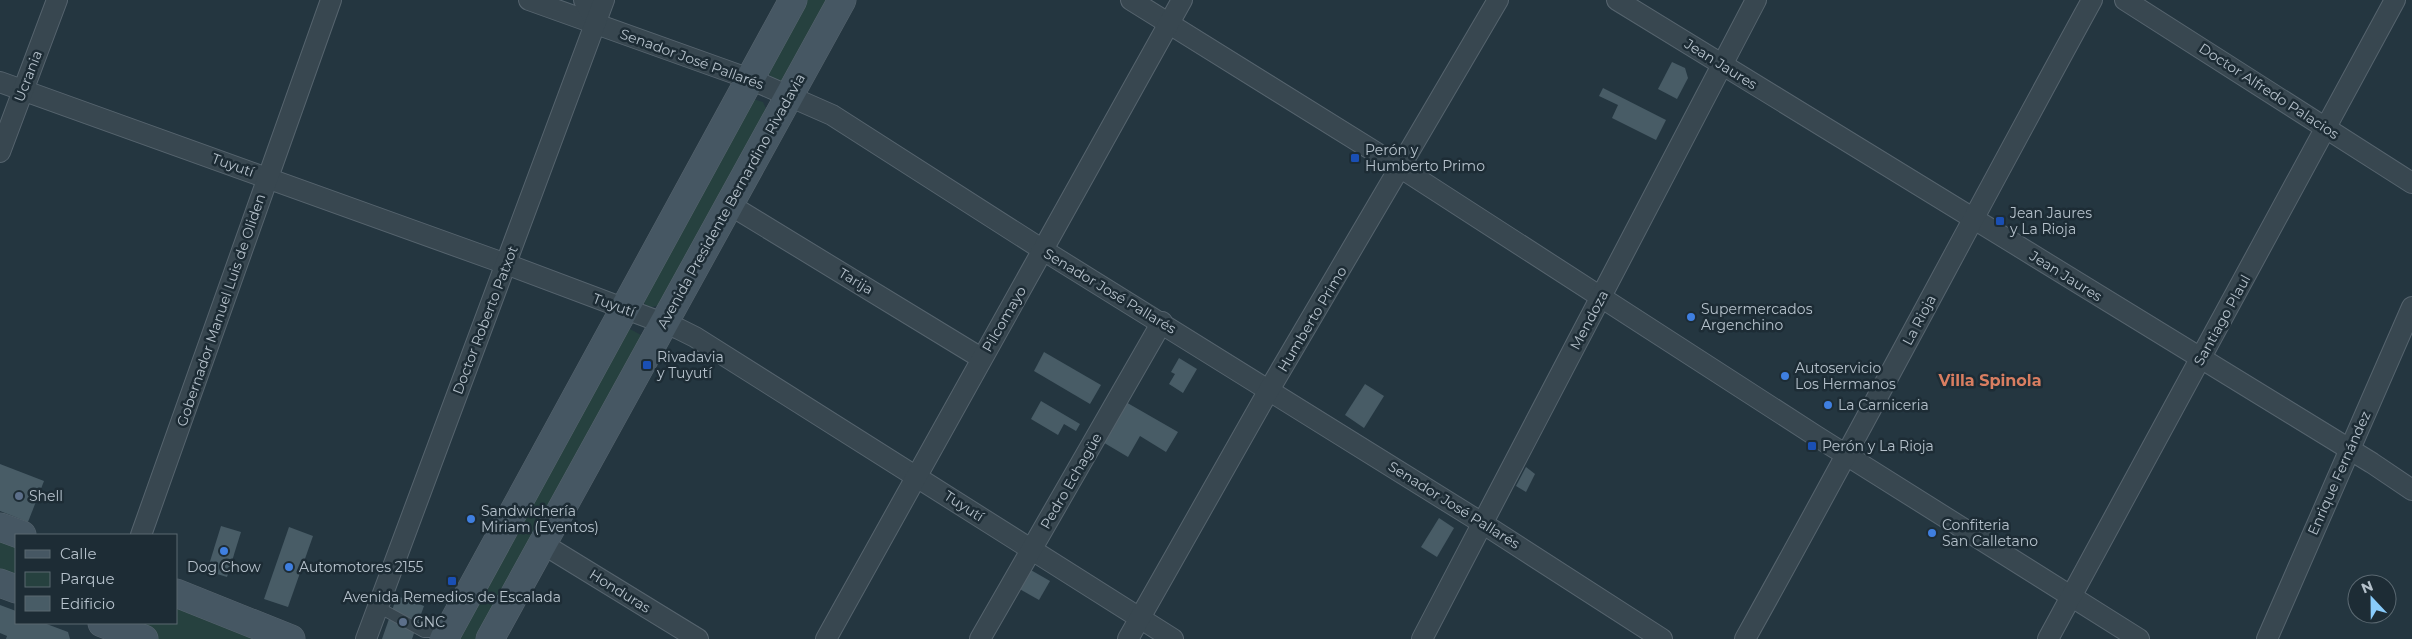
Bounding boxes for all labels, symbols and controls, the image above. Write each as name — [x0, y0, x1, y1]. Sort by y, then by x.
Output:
street label: Senador José Pallarés — [618, 25, 767, 93]
street label: Jean Jaures — [1681, 34, 1761, 93]
street label: Doctor Alfredo Palacios — [2196, 39, 2343, 143]
street label: Ucrania — [10, 48, 46, 104]
street label: Avenida Presidente Bernardino Rivadavia — [653, 70, 809, 332]
place label: Perón y Humberto Primo — [1365, 141, 1485, 175]
street label: Tuyutí — [209, 149, 258, 181]
marker: Perón y Humberto Primo — [1349, 152, 1361, 164]
street label: Gobernador Manuel Luis de Oliden — [173, 191, 269, 429]
place label: Jean Jaures y La Rioja — [2009, 204, 2092, 238]
marker: Jean Jaures y La Rioja — [1994, 215, 2006, 227]
street label: Doctor Roberto Patxot — [448, 243, 522, 397]
street label: Senador José Pallarés — [1040, 244, 1180, 338]
street label: Jean Jaures — [2026, 246, 2106, 305]
street label: Humberto Primo — [1273, 263, 1351, 375]
street label: Tarija — [835, 264, 877, 298]
street label: Santiago Plaul — [2190, 271, 2254, 369]
street label: Pilcomayo — [978, 283, 1030, 355]
street label: Mendoza — [1566, 287, 1612, 353]
street label: Tuyutí — [590, 289, 639, 321]
street label: La Rioja — [1898, 292, 1940, 348]
place label: Supermercados Argenchino — [1701, 300, 1813, 334]
marker: Supermercados Argenchino — [1685, 311, 1697, 323]
place label: Rivadavia y Tuyutí — [656, 348, 724, 382]
marker: Rivadavia y Tuyutí — [641, 359, 653, 371]
place label: Autoservicio Los Hermanos — [1795, 359, 1896, 393]
marker: Autoservicio Los Hermanos — [1779, 370, 1791, 382]
district label: Villa Spinola — [1937, 371, 2042, 390]
place label: La Carniceria — [1838, 396, 1929, 414]
marker: La Carniceria — [1822, 399, 1834, 411]
street label: Enrique Fernández — [2304, 408, 2374, 538]
street label: Pedro Echagüe — [1036, 430, 1106, 532]
place label: Perón y La Rioja — [1822, 437, 1934, 455]
marker: Perón y La Rioja — [1806, 440, 1818, 452]
street label: Senador José Pallarés — [1385, 457, 1523, 553]
place label: Shell — [29, 487, 63, 505]
street label: Tuyutí — [941, 487, 988, 526]
marker: Shell — [13, 490, 25, 502]
place label: Sandwichería Miriam (Eventos) — [481, 502, 599, 536]
marker: Sandwichería Miriam (Eventos) — [465, 513, 477, 525]
place label: Confiteria San Calletano — [1942, 516, 2038, 550]
marker: Confiteria San Calletano — [1926, 527, 1938, 539]
legend — [15, 534, 178, 624]
text: Calle — [60, 544, 97, 563]
marker: Dog Chow — [218, 545, 230, 557]
place label: Dog Chow — [187, 558, 262, 576]
place label: Automotores 2155 — [299, 558, 424, 576]
marker: Automotores 2155 — [283, 561, 295, 573]
street label: Honduras — [586, 565, 654, 617]
text: Parque — [60, 569, 115, 588]
north arrow — [2347, 574, 2397, 624]
marker: Avenida Remedios de Escalada — [446, 575, 458, 587]
text: N — [2359, 576, 2376, 597]
place label: Avenida Remedios de Escalada — [343, 588, 561, 606]
text: Edificio — [60, 594, 115, 613]
place label: GNC — [413, 613, 445, 631]
marker: GNC — [397, 616, 409, 628]

